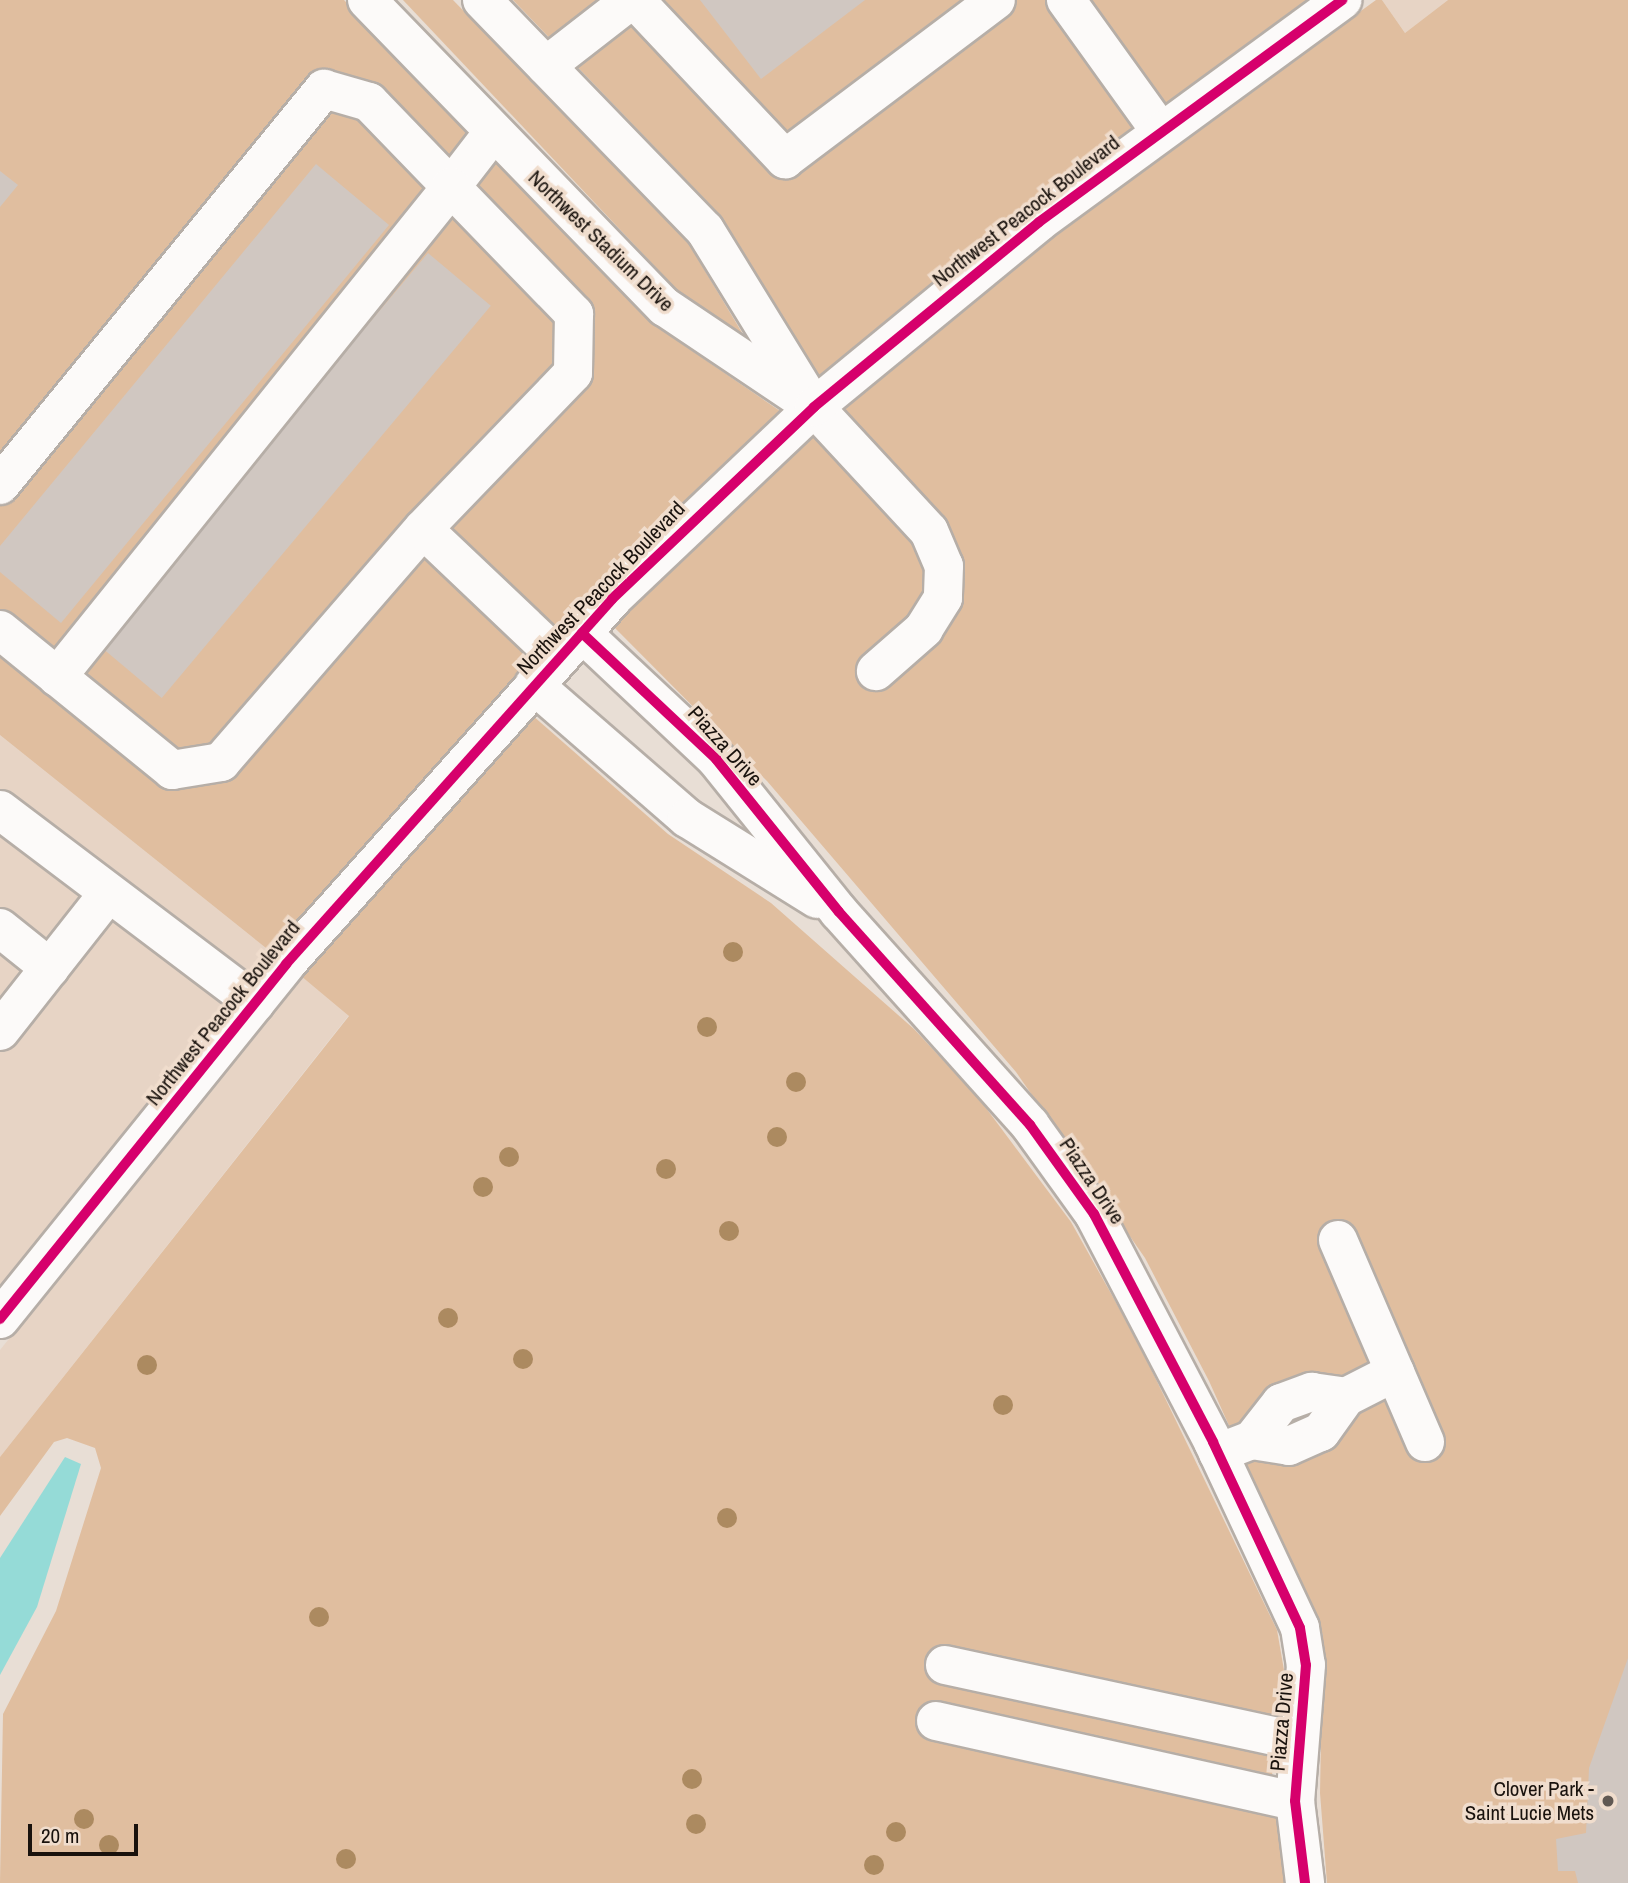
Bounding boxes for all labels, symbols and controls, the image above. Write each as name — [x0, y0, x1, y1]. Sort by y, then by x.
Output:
street label: Northwest Peacock Boulevard — [927, 130, 1125, 292]
street label: Northwest Stadium Drive — [523, 165, 679, 317]
street label: Northwest Peacock Boulevard — [512, 496, 690, 680]
street label: Piazza Drive — [683, 701, 767, 791]
street label: Northwest Peacock Boulevard — [141, 915, 305, 1111]
street label: Piazza Drive — [1054, 1133, 1130, 1229]
street label: Piazza Drive — [1265, 1672, 1299, 1772]
place label: Clover Park - Saint Lucie Mets — [1465, 1776, 1594, 1826]
marker: Clover Park - Saint Lucie Mets — [1600, 1793, 1616, 1809]
scale bar — [32, 1810, 142, 1854]
text: 20 m — [41, 1821, 79, 1850]

